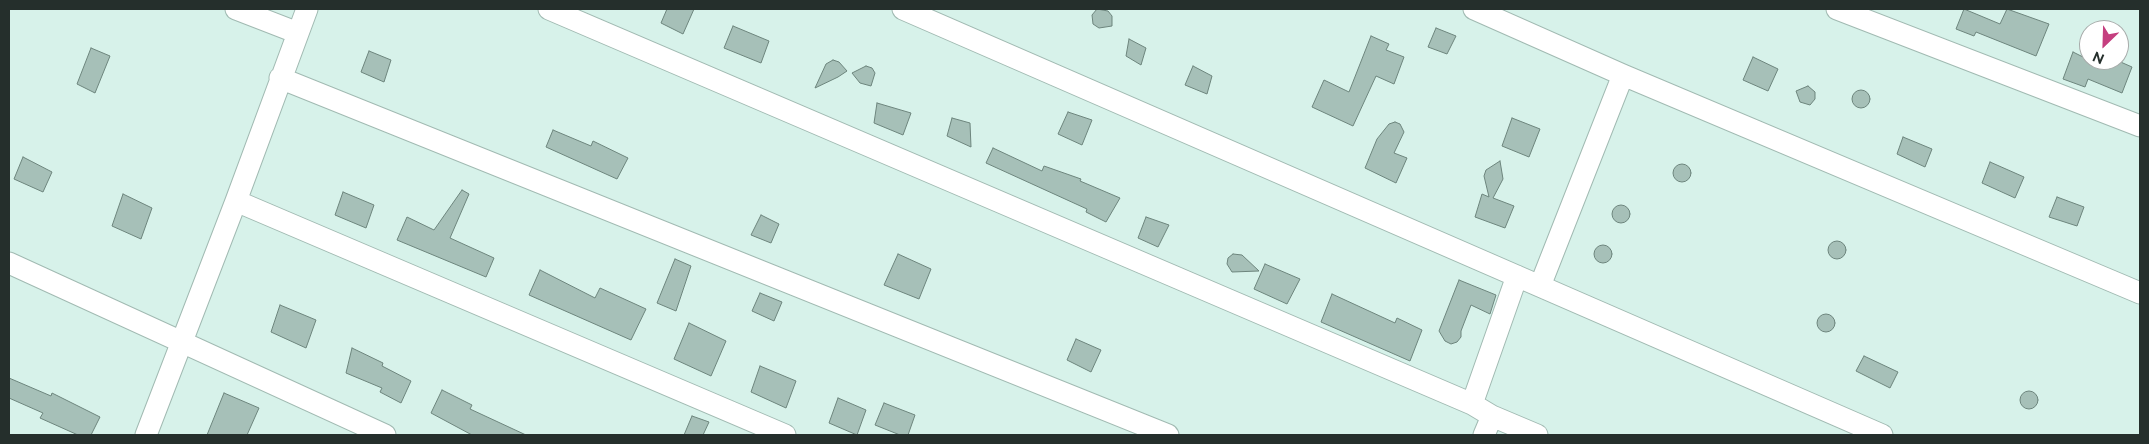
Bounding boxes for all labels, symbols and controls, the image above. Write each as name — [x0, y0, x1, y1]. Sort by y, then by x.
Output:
north arrow — [2079, 20, 2129, 70]
text: N — [2090, 48, 2106, 67]

